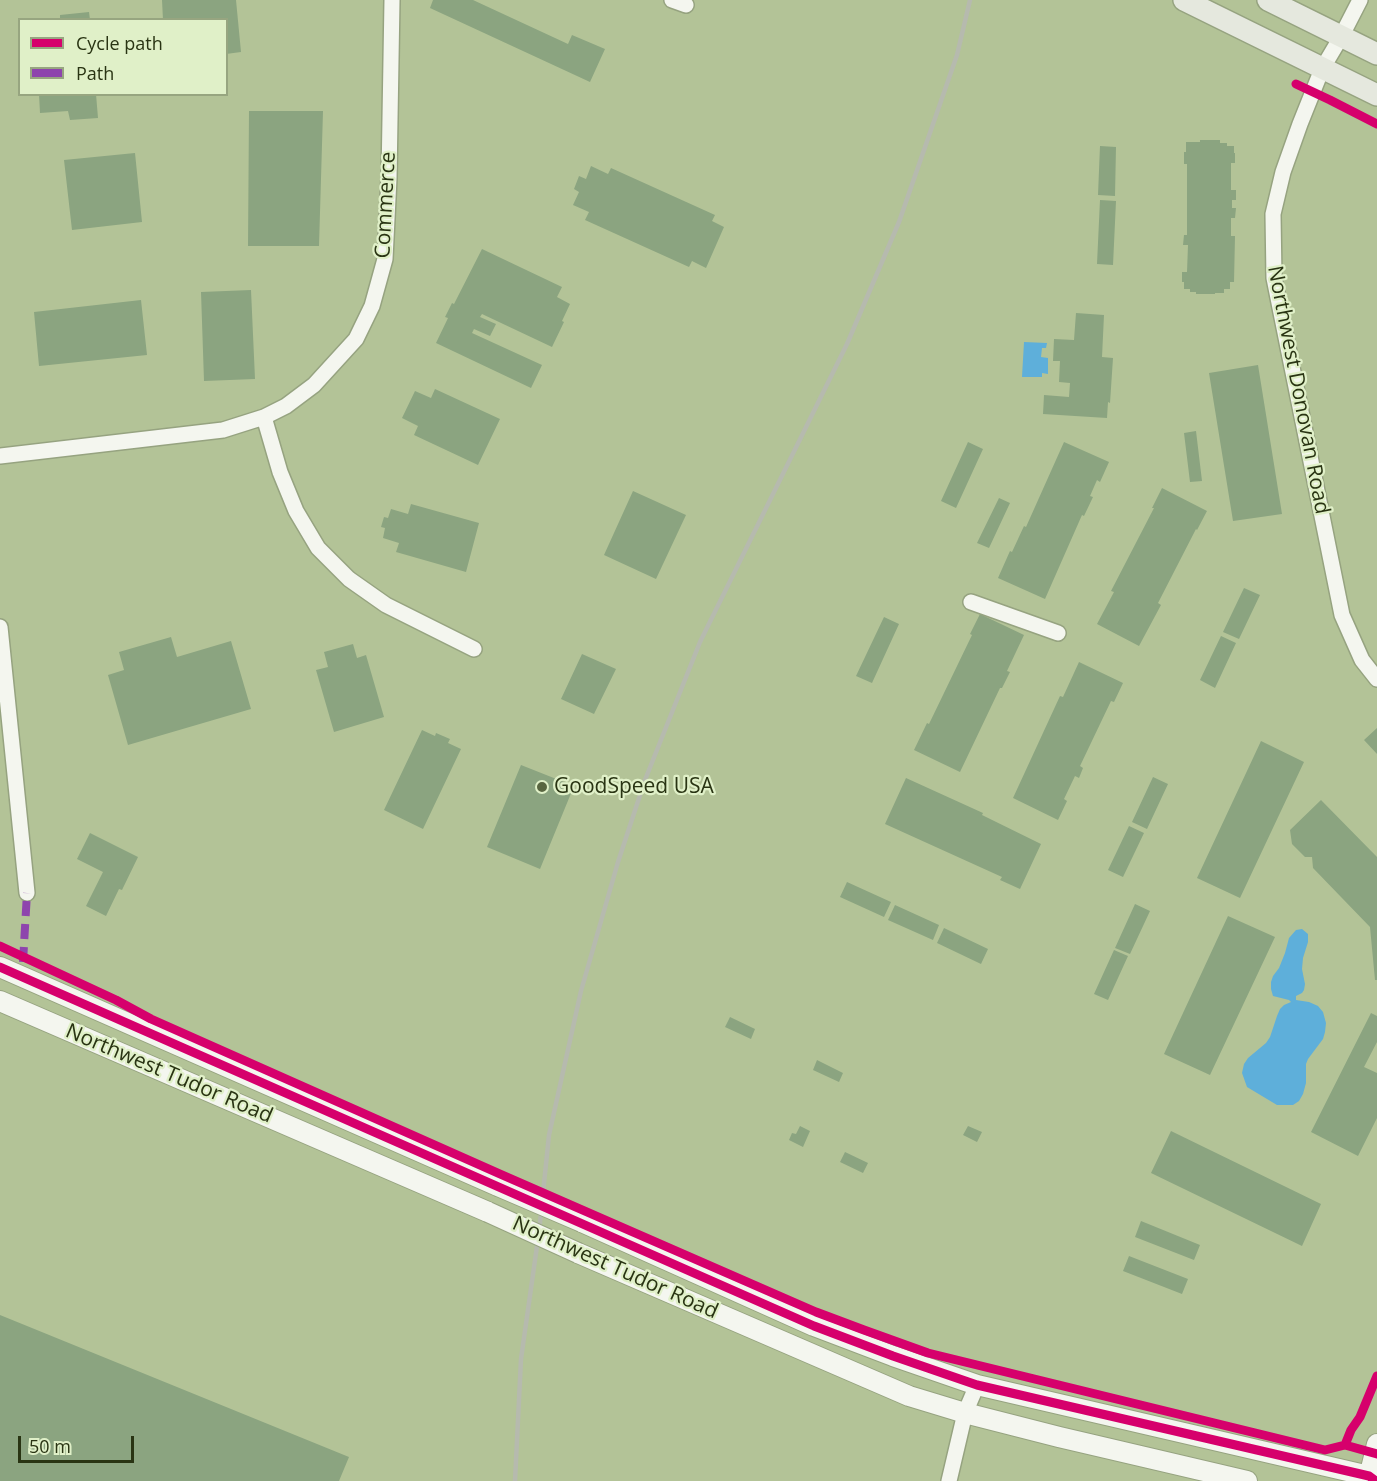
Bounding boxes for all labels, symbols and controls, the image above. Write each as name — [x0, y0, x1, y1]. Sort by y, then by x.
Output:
legend — [18, 18, 228, 96]
text: Cycle path — [76, 31, 163, 55]
text: Path — [76, 61, 114, 85]
street label: Commerce — [371, 151, 401, 259]
street label: Northwest Donovan Road — [1262, 264, 1334, 516]
place label: GoodSpeed USA — [554, 774, 714, 800]
marker: GoodSpeed USA — [535, 780, 549, 794]
street label: Northwest Tudor Road — [62, 1019, 276, 1129]
street label: Northwest Tudor Road — [508, 1211, 722, 1325]
scale bar — [21, 1424, 136, 1462]
text: 50 m — [29, 1434, 71, 1458]

